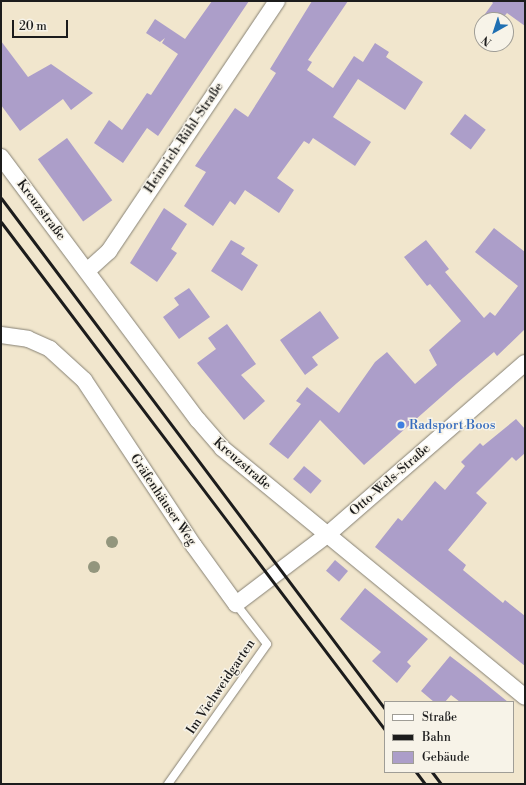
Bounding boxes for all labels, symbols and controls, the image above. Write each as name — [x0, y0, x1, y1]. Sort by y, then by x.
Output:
scale bar — [14, 12, 70, 38]
north arrow — [474, 12, 514, 52]
text: 20 m — [19, 19, 47, 34]
text: N — [479, 32, 495, 49]
street label: Heinrich-Rühl-Straße — [141, 80, 227, 196]
street label: Kreuzstraße — [13, 177, 69, 243]
place label: Radsport Boos — [409, 417, 495, 433]
marker: Radsport Boos — [396, 420, 406, 430]
street label: Kreuzstraße — [210, 435, 274, 493]
street label: Otto-Wels-Straße — [347, 441, 433, 519]
street label: Gräfenhäuser Weg — [127, 451, 199, 549]
street label: Im Viehweidgarten — [183, 636, 259, 738]
legend — [384, 701, 514, 773]
text: Straße — [422, 710, 457, 725]
text: Bahn — [422, 730, 451, 745]
text: Gebäude — [422, 750, 470, 765]

